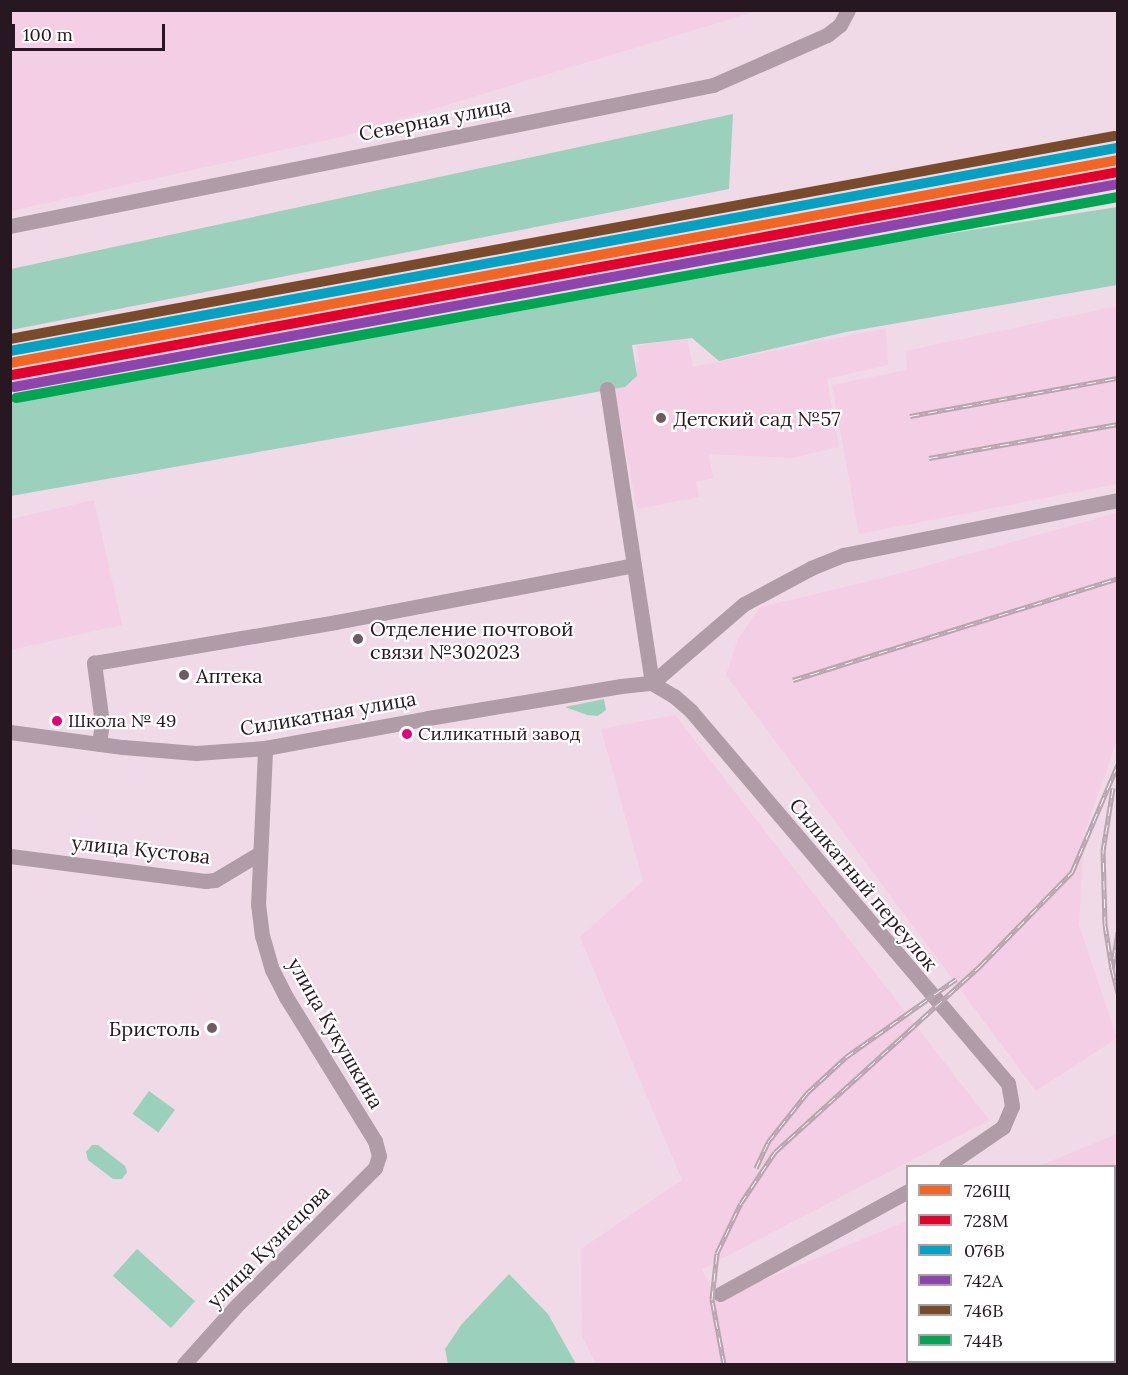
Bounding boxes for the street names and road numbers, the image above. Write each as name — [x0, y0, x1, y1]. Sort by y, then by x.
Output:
street label: Северная улица — [357, 92, 513, 146]
street label: Силикатная улица — [238, 686, 418, 740]
street label: Силикатный переулок — [785, 793, 943, 975]
street label: улица Кустова — [71, 830, 211, 868]
street label: улица Кукушкина — [283, 953, 389, 1113]
street label: улица Кузнецова — [202, 1180, 334, 1312]

